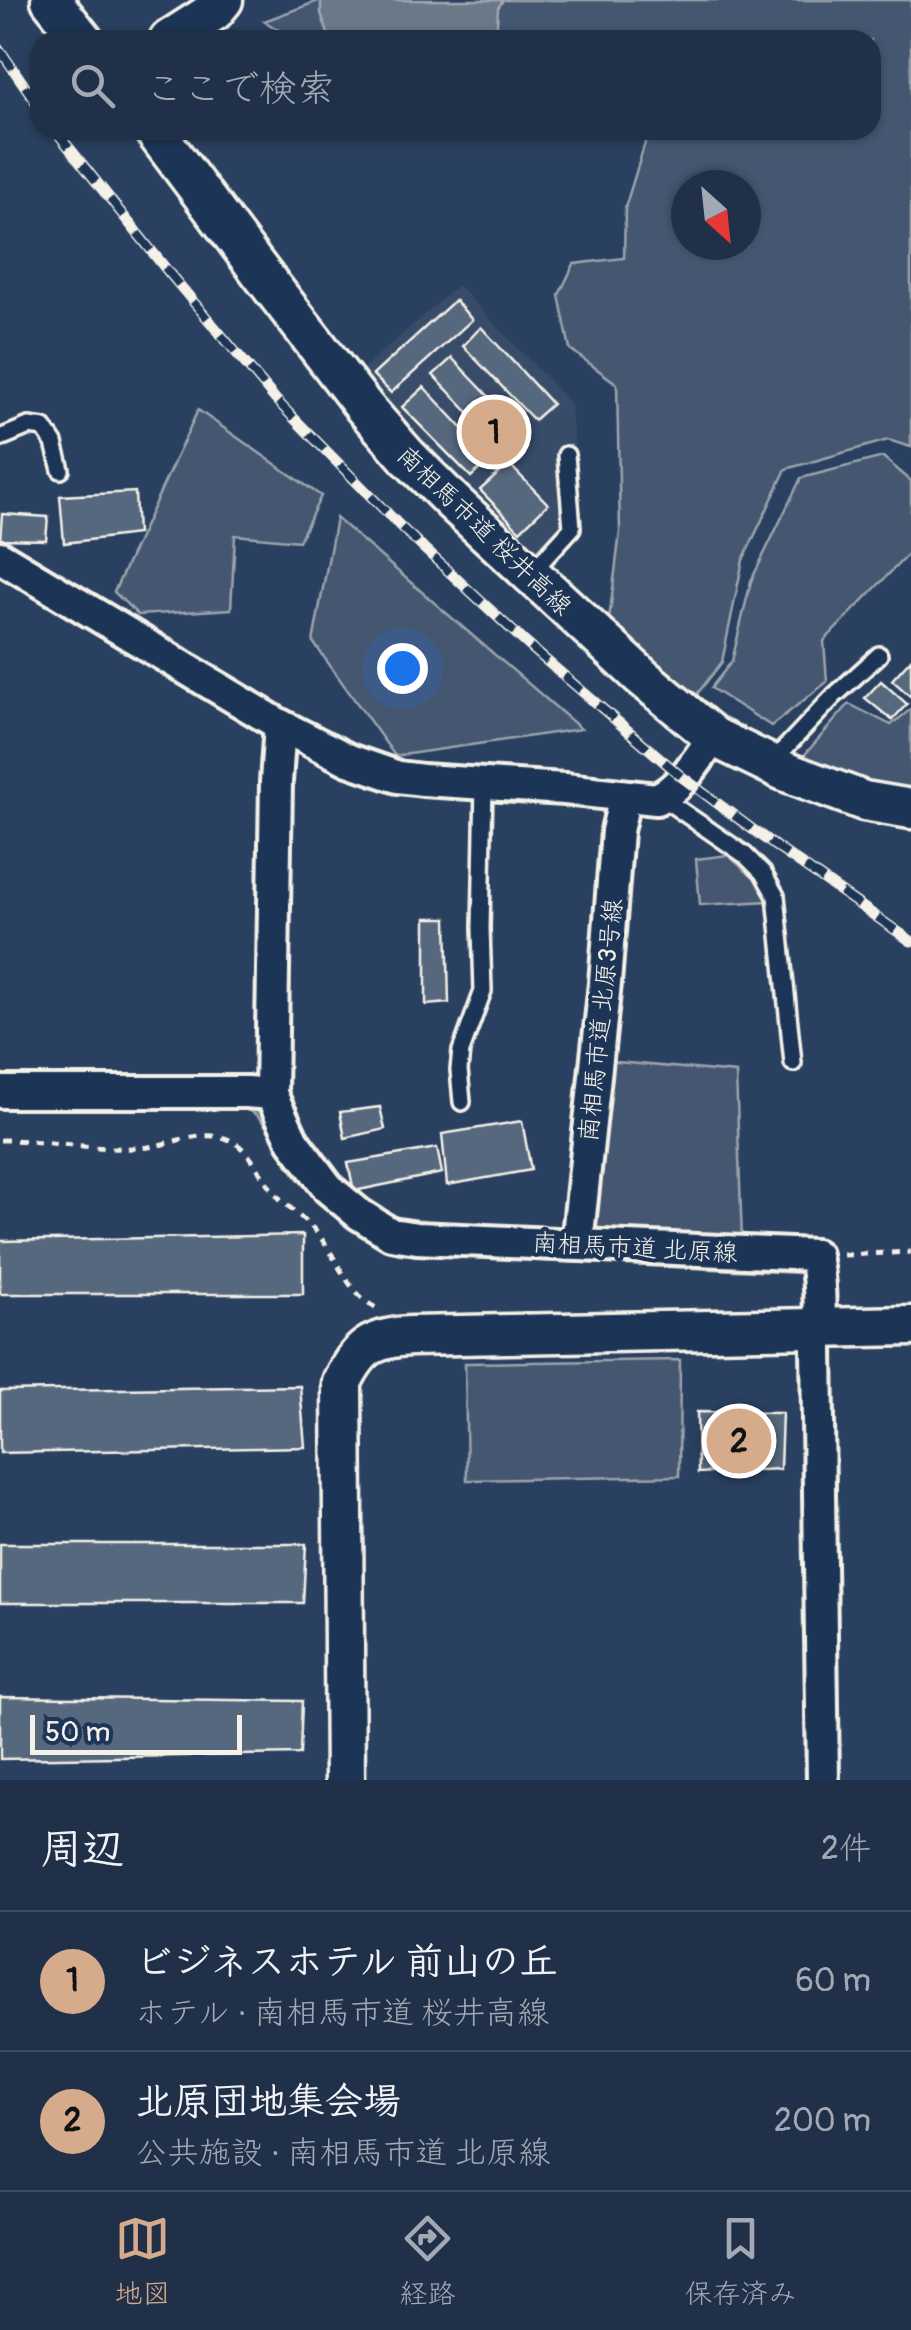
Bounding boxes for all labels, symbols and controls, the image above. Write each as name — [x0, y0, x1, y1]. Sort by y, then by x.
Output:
search box — [30, 30, 881, 140]
icon: search — [65, 58, 120, 113]
text: ここで検索 — [145, 65, 335, 113]
north arrow — [671, 170, 761, 260]
pin: 1 — [462, 394, 526, 470]
street label: 南相馬市道 桜井高線 — [390, 440, 578, 622]
your location — [377, 643, 428, 694]
street label: 南相馬市道 北原3号線 — [573, 897, 630, 1143]
street label: 南相馬市道 北原線 — [532, 1228, 738, 1269]
pin: 2 — [706, 1404, 772, 1478]
scale bar — [30, 1710, 242, 1754]
text: 50 m — [45, 1715, 110, 1750]
text: 周辺 — [40, 1824, 124, 1876]
text: 2件 — [821, 1829, 871, 1869]
text: ビジネスホテル 前山の丘 — [135, 1938, 557, 1986]
text: 1 — [66, 1961, 79, 2001]
text: 60 m — [795, 1961, 871, 2001]
text: ホテル · 南相馬市道 桜井高線 — [135, 1993, 549, 2033]
text: 北原団地集会場 — [135, 2078, 401, 2126]
text: 2 — [64, 2101, 81, 2141]
text: 200 m — [774, 2101, 871, 2141]
text: 公共施設 · 南相馬市道 北原線 — [135, 2133, 550, 2173]
tab: 地図 — [114, 2211, 171, 2312]
tab: 経路 — [399, 2211, 456, 2312]
tab: 保存済み — [684, 2211, 797, 2312]

